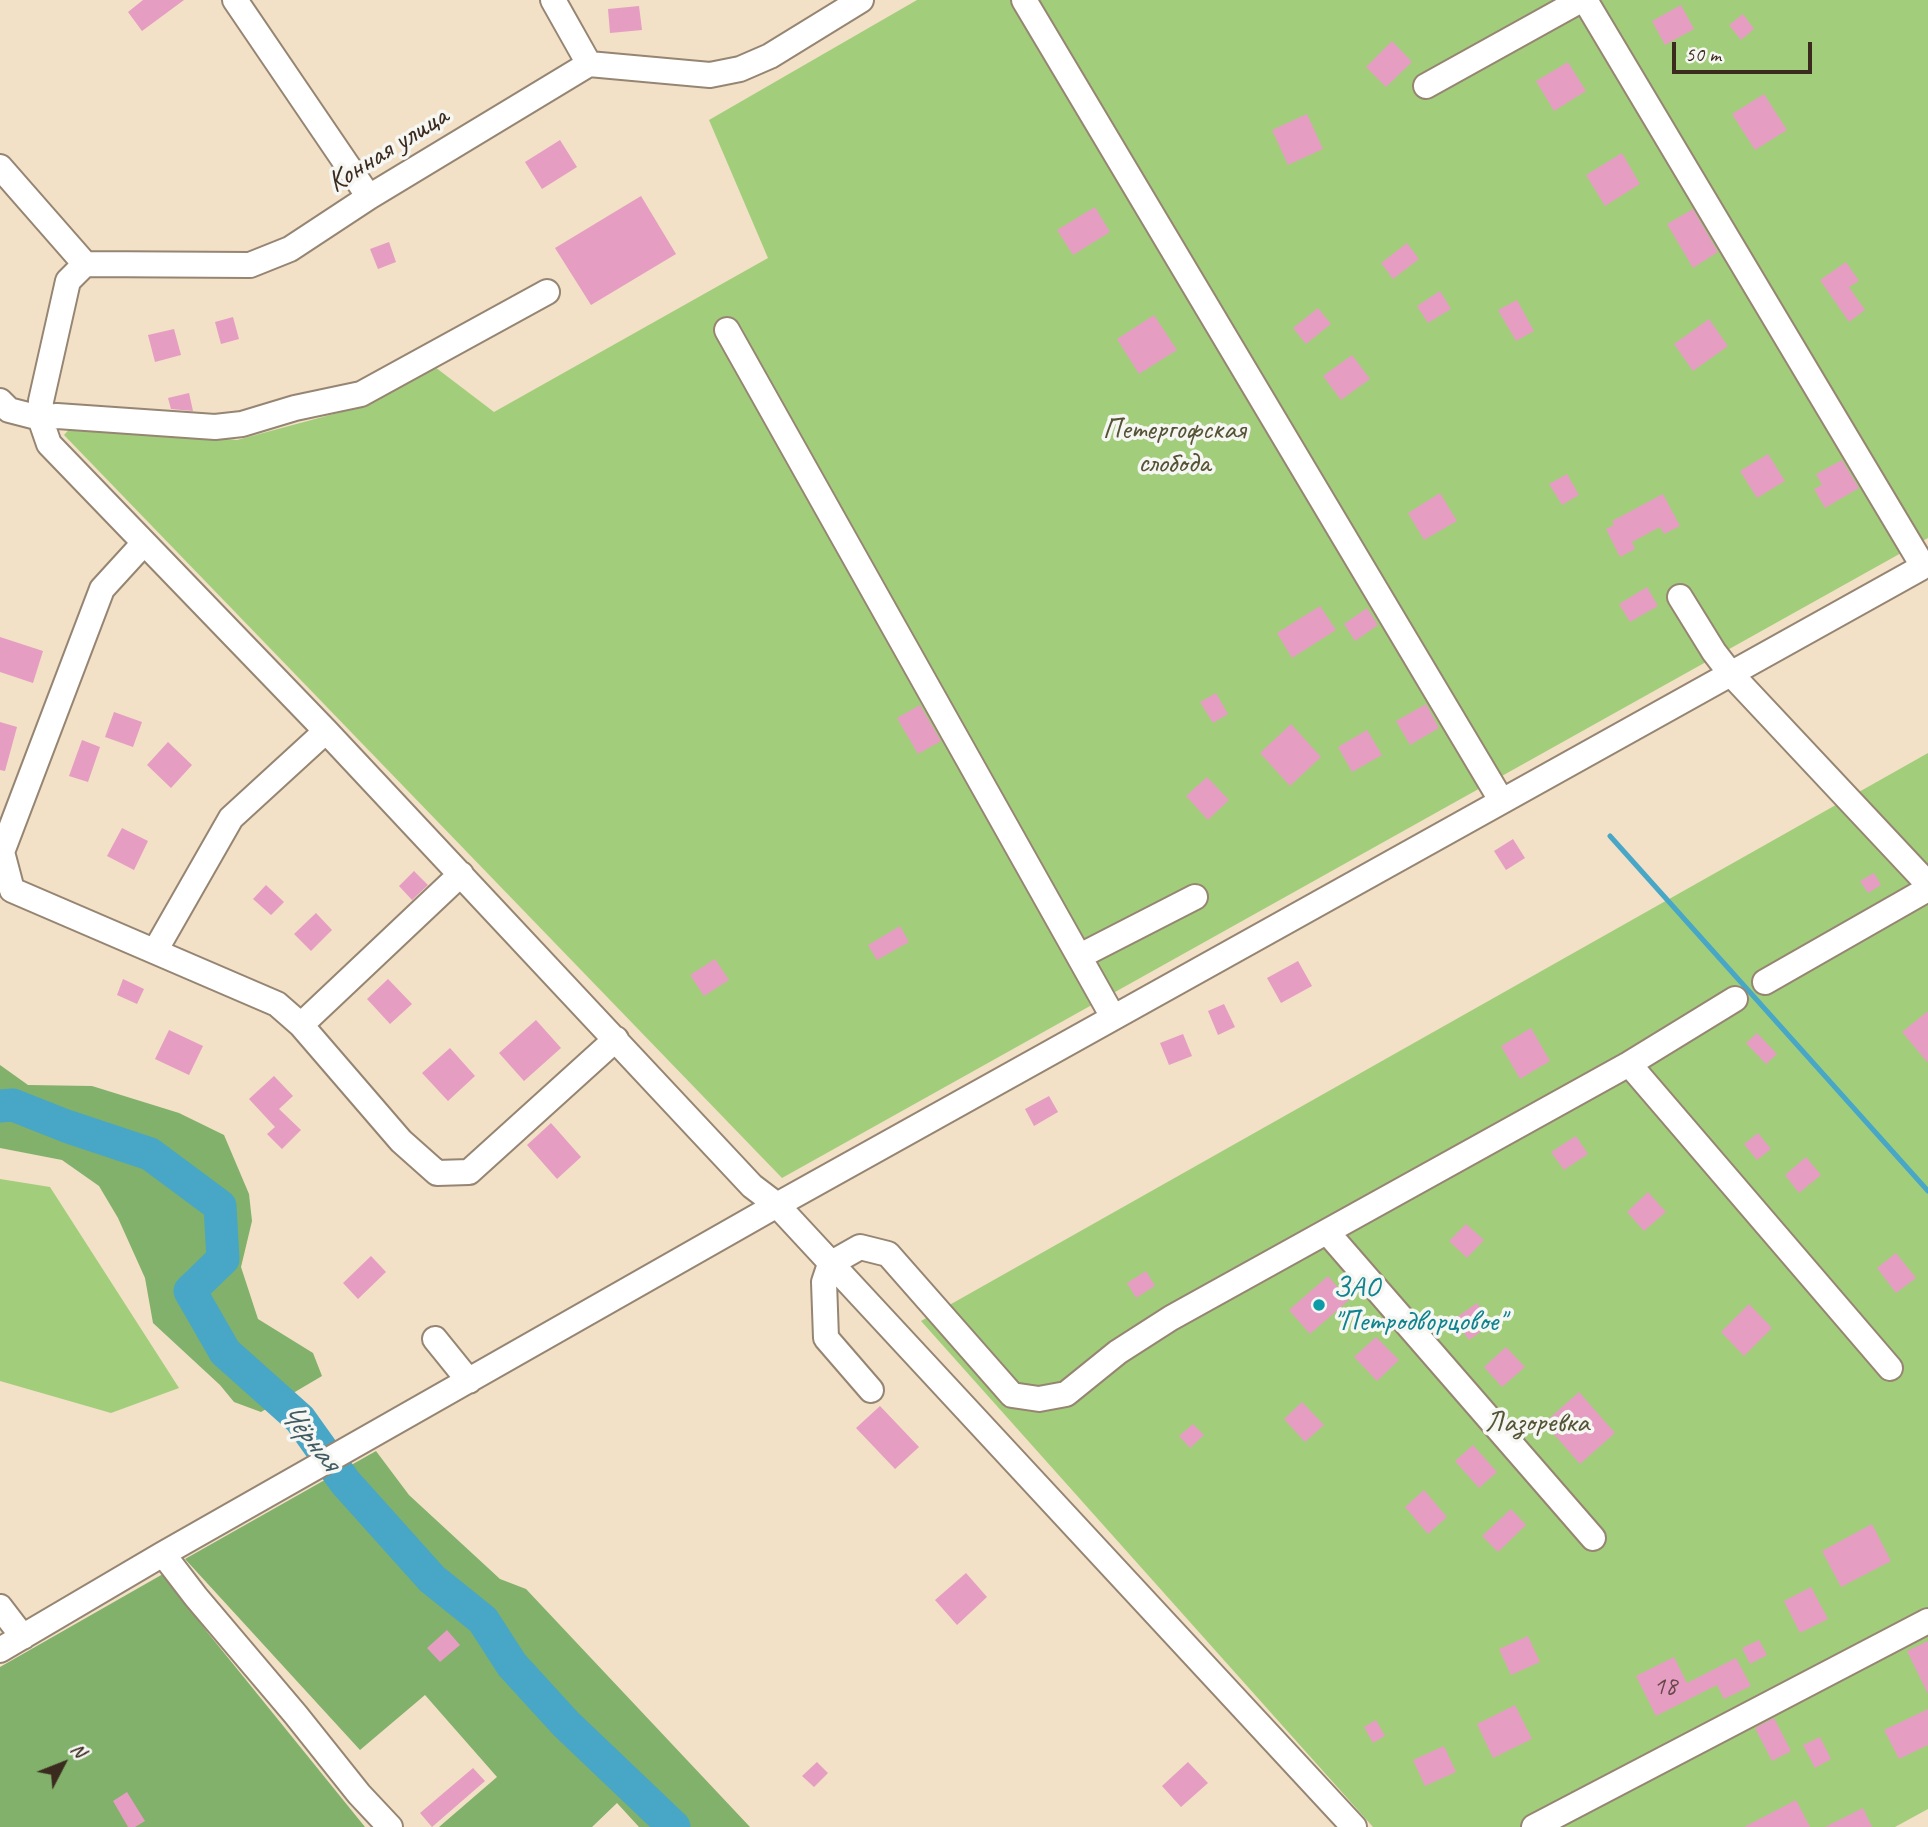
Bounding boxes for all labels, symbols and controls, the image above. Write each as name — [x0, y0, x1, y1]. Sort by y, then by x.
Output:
scale bar — [1676, 28, 1816, 72]
text: 50 m — [1685, 41, 1721, 67]
street label: Конная улица — [321, 99, 455, 201]
park label: Петергофская слобода — [1103, 412, 1245, 482]
place label: ЗАО "Петродворцовое" — [1333, 1270, 1505, 1340]
marker: ЗАО "Петродворцовое" — [1311, 1297, 1327, 1313]
water label: Чёрная — [270, 1395, 348, 1479]
park label: Лазоревка — [1485, 1405, 1589, 1441]
house number: 18 — [1653, 1671, 1677, 1703]
north arrow — [28, 1729, 98, 1799]
text: N — [66, 1738, 91, 1762]

